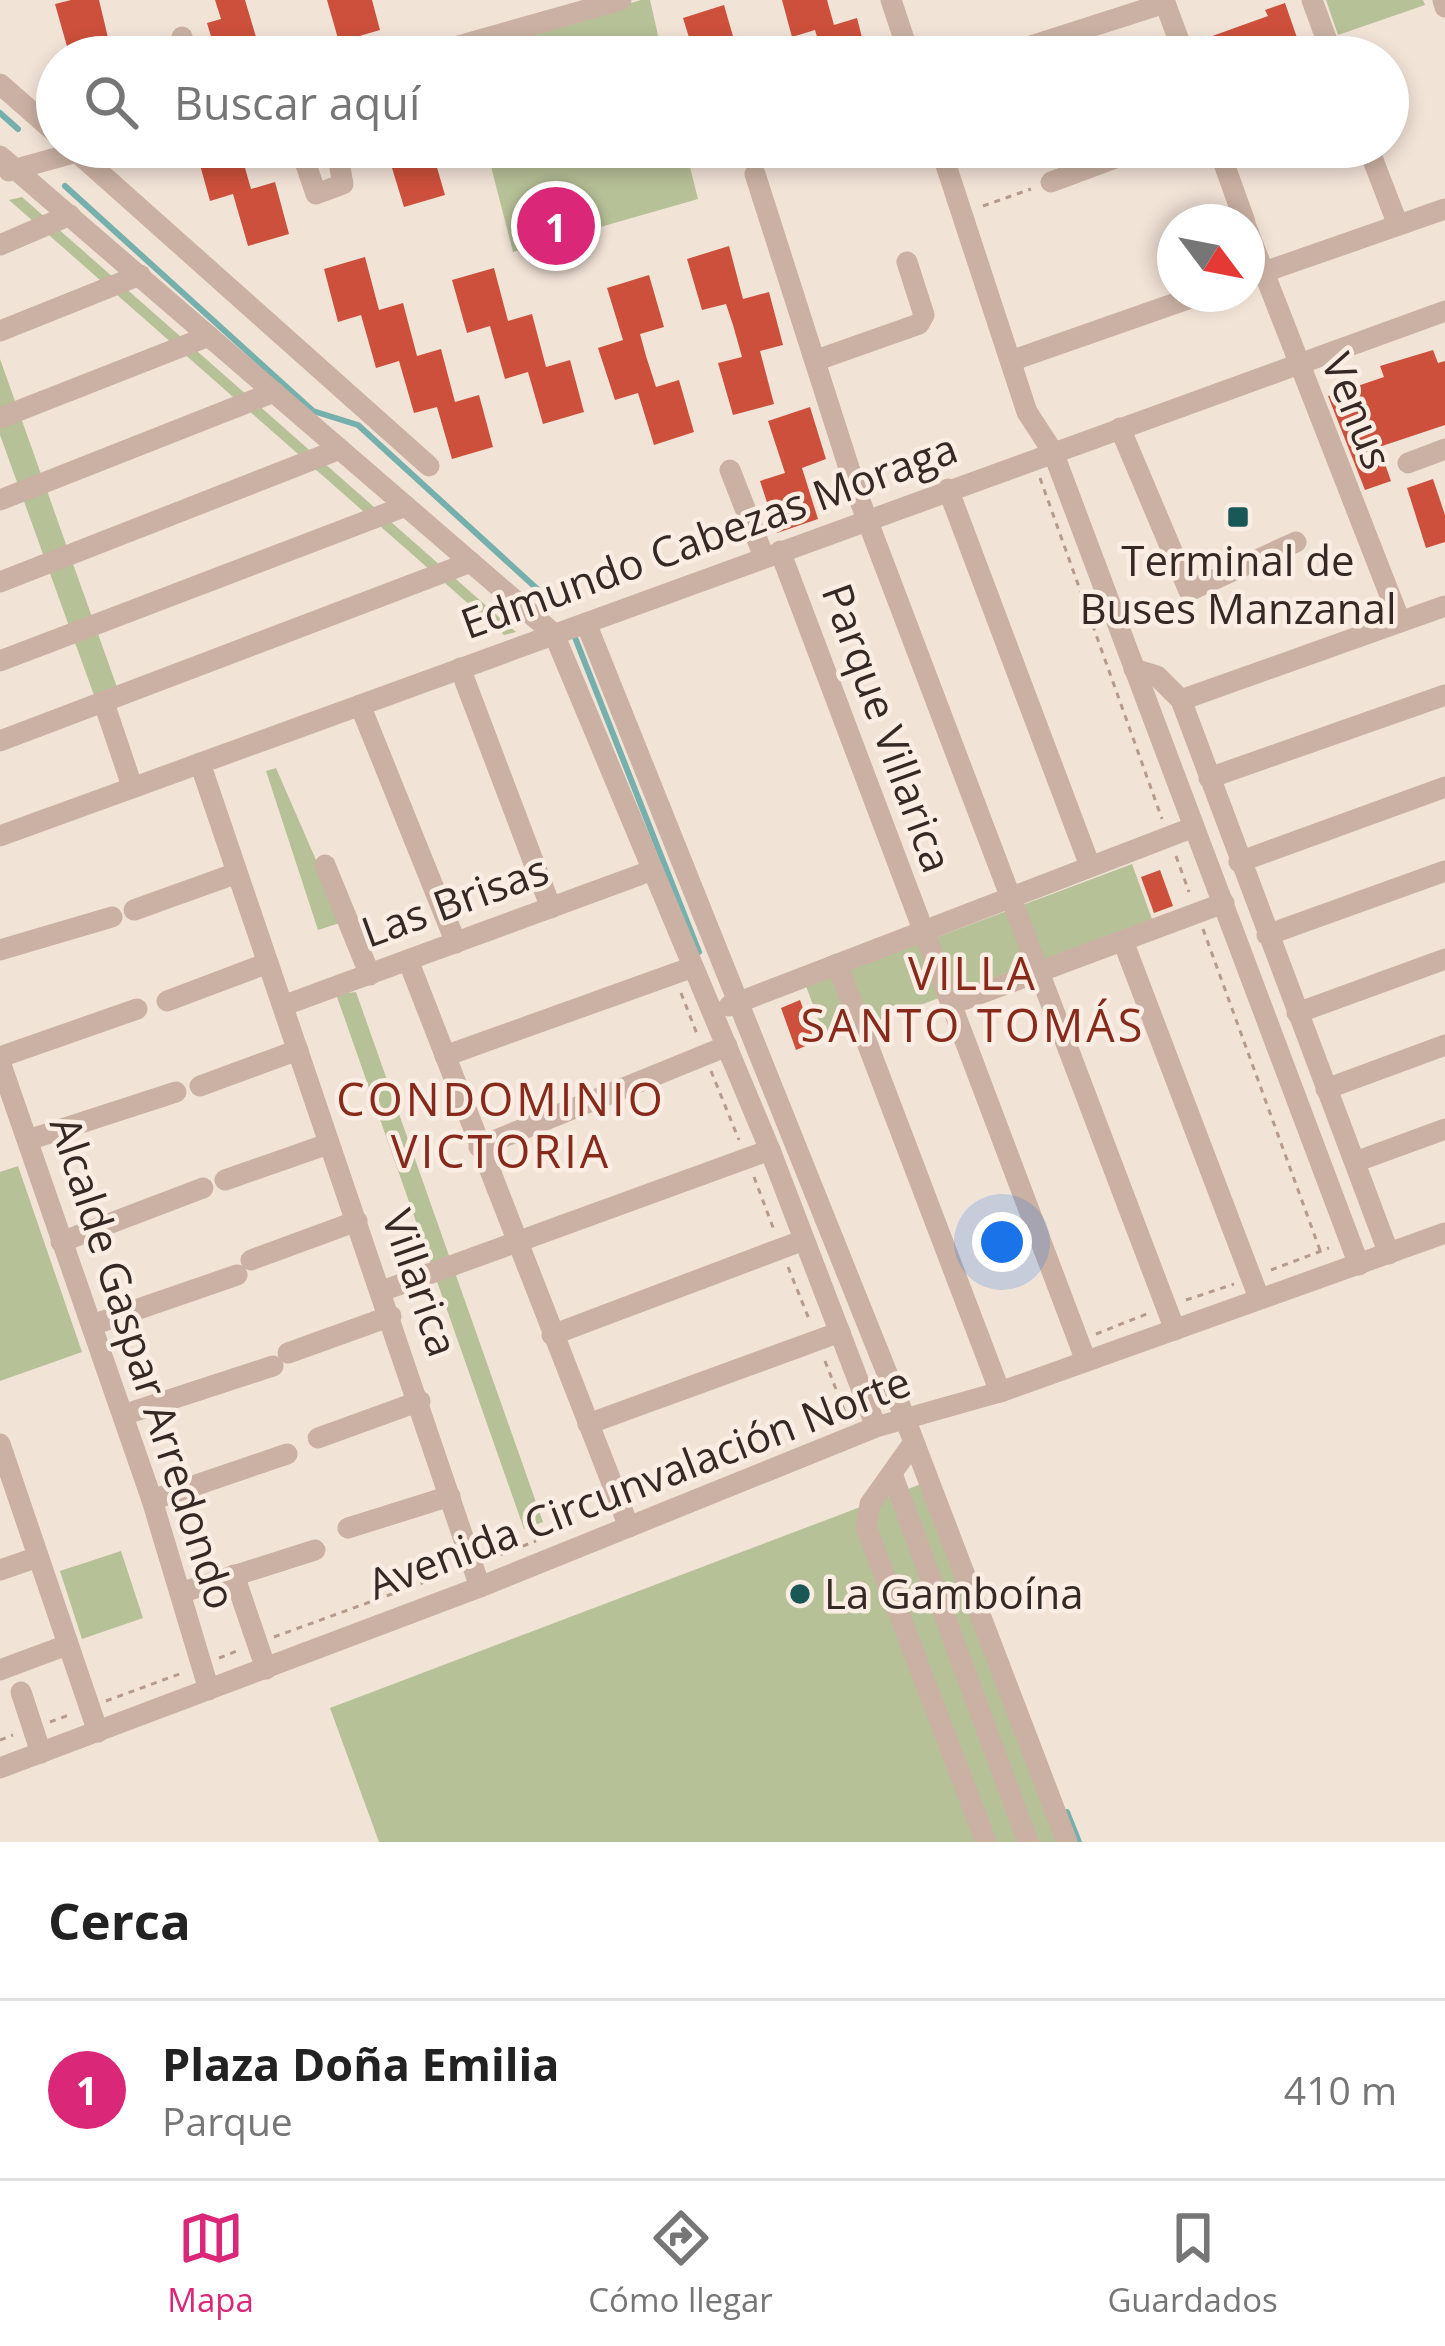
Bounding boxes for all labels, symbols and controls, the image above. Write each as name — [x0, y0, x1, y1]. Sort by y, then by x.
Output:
search box — [36, 36, 1409, 168]
icon: search — [78, 69, 144, 135]
text: Buscar aquí — [174, 72, 420, 133]
pin: 1 — [517, 181, 595, 271]
north arrow — [1157, 204, 1265, 312]
street label: Venus — [1309, 344, 1407, 477]
street label: Edmundo Cabezas Moraga — [453, 418, 964, 651]
marker: Terminal de Buses Manzanal — [1225, 504, 1251, 530]
place label: Terminal de Buses Manzanal — [1079, 531, 1397, 636]
street label: Parque Villarica — [810, 575, 967, 880]
street label: Las Brisas — [353, 840, 556, 960]
district label: VILLA SANTO TOMÁS — [801, 942, 1145, 1055]
district label: CONDOMINIO VICTORIA — [336, 1068, 666, 1181]
street label: Alcalde Gaspar Arredondo — [38, 1109, 251, 1616]
street label: Villarica — [370, 1202, 473, 1363]
your location — [972, 1212, 1032, 1272]
street label: Avenida Circunvalación Norte — [359, 1352, 918, 1612]
place label: La Gamboína — [824, 1564, 1084, 1621]
marker: La Gamboína — [787, 1581, 813, 1607]
text: Cerca — [48, 1885, 191, 1955]
text: Plaza Doña Emilia — [162, 2033, 559, 2094]
text: 1 — [76, 2063, 98, 2116]
text: 410 m — [1284, 2063, 1397, 2116]
text: Parque — [162, 2094, 293, 2147]
tab: Mapa — [167, 2205, 254, 2322]
tab: Cómo llegar — [588, 2205, 773, 2322]
tab: Guardados — [1107, 2205, 1278, 2322]

